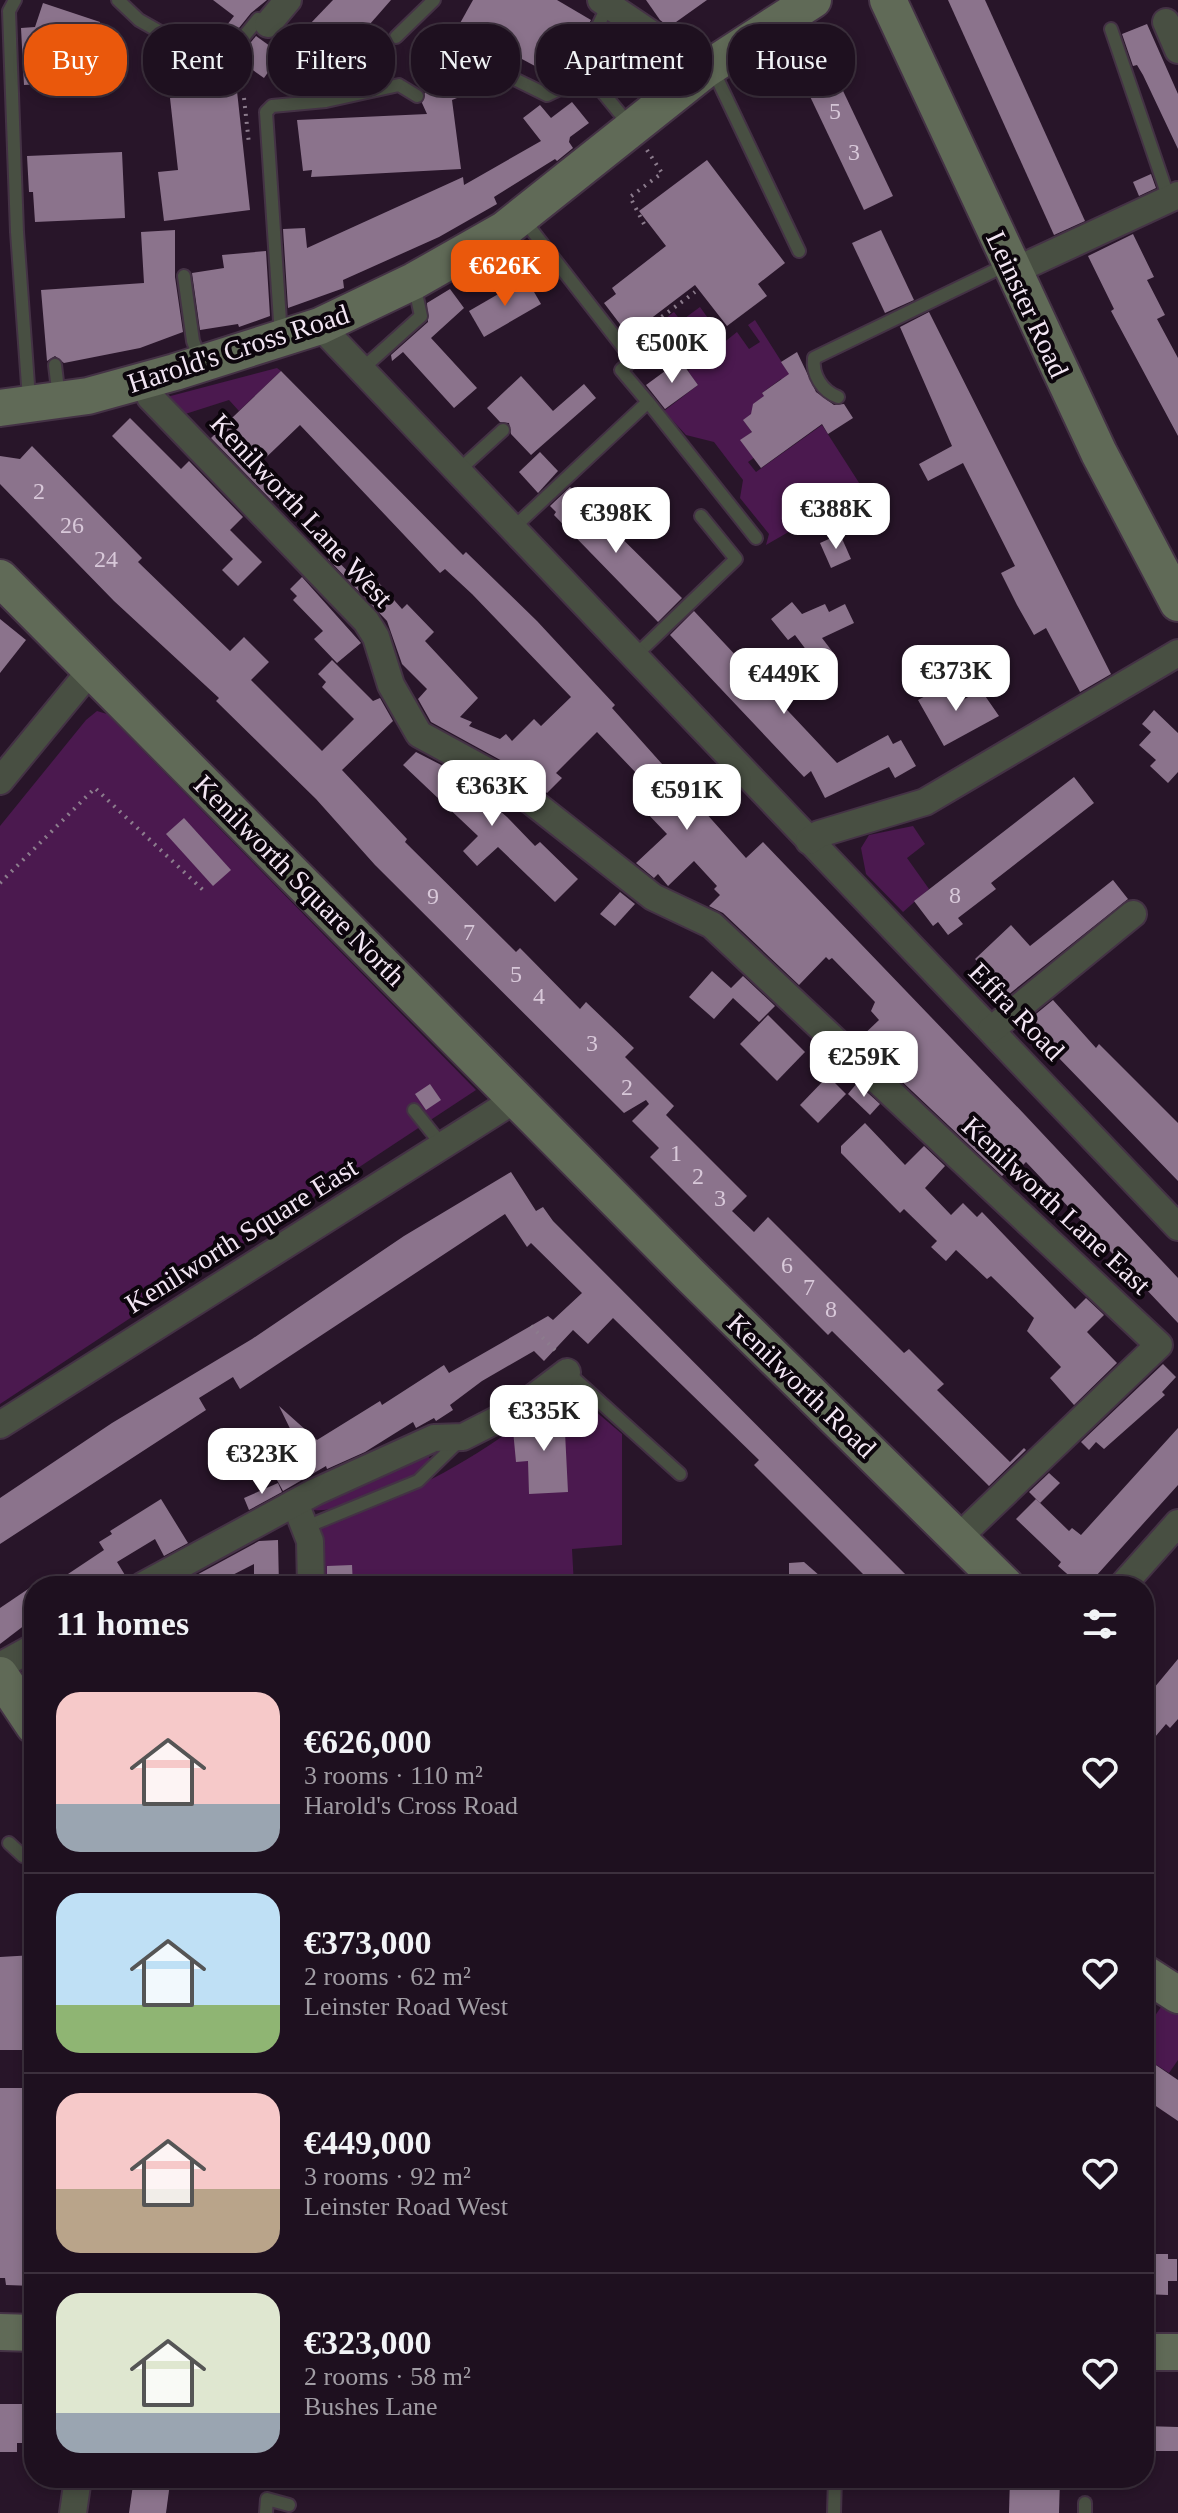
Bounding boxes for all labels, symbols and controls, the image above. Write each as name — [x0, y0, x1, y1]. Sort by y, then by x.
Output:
chip: Buy — [24, 24, 127, 96]
chip: Rent — [143, 24, 252, 96]
chip: Filters — [268, 24, 395, 96]
chip: New — [411, 24, 520, 96]
chip: Apartment — [536, 24, 712, 96]
chip: House — [728, 24, 855, 96]
house number: 5 — [829, 98, 841, 124]
house number: 3 — [848, 139, 860, 165]
street label: Leinster Road — [980, 226, 1075, 382]
pin: €626K — [449, 240, 561, 308]
text: €626K — [469, 251, 541, 280]
street label: Harold's Cross Road — [124, 298, 353, 399]
pin: €500K — [616, 317, 728, 385]
text: €500K — [636, 328, 708, 357]
street label: Kenilworth Lane West — [204, 408, 399, 613]
house number: 2 — [33, 478, 45, 504]
pin: €388K — [780, 483, 892, 551]
pin: €398K — [560, 487, 672, 555]
text: €388K — [800, 494, 872, 523]
text: €398K — [580, 498, 652, 527]
house number: 26 — [60, 512, 84, 538]
house number: 24 — [94, 546, 118, 572]
pin: €373K — [900, 645, 1012, 713]
pin: €449K — [728, 648, 840, 716]
text: €373K — [920, 656, 992, 685]
text: €449K — [748, 659, 820, 688]
pin: €363K — [436, 760, 548, 828]
pin: €591K — [631, 764, 743, 832]
street label: Kenilworth Square North — [188, 769, 411, 992]
text: €363K — [456, 771, 528, 800]
text: €591K — [651, 775, 723, 804]
house number: 8 — [949, 882, 961, 908]
house number: 9 — [427, 883, 439, 909]
house number: 7 — [463, 919, 475, 945]
street label: Effra Road — [963, 956, 1071, 1066]
house number: 5 — [510, 961, 522, 987]
house number: 4 — [533, 983, 545, 1009]
house number: 3 — [586, 1030, 598, 1056]
pin: €259K — [808, 1031, 920, 1099]
text: €259K — [828, 1042, 900, 1071]
house number: 2 — [621, 1074, 633, 1100]
street label: Kenilworth Lane East — [956, 1110, 1157, 1301]
house number: 1 — [670, 1140, 682, 1166]
street label: Kenilworth Square East — [120, 1151, 363, 1319]
house number: 2 — [692, 1163, 704, 1189]
house number: 3 — [714, 1185, 726, 1211]
house number: 6 — [781, 1252, 793, 1278]
house number: 7 — [803, 1274, 815, 1300]
house number: 8 — [825, 1296, 837, 1322]
street label: Kenilworth Road — [721, 1307, 882, 1464]
pin: €335K — [488, 1385, 600, 1453]
text: €335K — [508, 1396, 580, 1425]
pin: €323K — [206, 1428, 318, 1496]
text: €323K — [226, 1439, 298, 1468]
icon: filters — [1078, 1602, 1122, 1646]
text: 11 homes — [56, 1605, 189, 1642]
text: €626,000 — [304, 1723, 432, 1760]
icon: home — [120, 1724, 216, 1820]
icon: heart — [1078, 1750, 1122, 1794]
text: 3 rooms · 110 m² — [304, 1761, 483, 1790]
text: Harold's Cross Road — [304, 1791, 518, 1820]
text: €373,000 — [304, 1924, 432, 1961]
icon: home — [120, 1925, 216, 2021]
icon: heart — [1078, 1951, 1122, 1995]
text: 2 rooms · 62 m² — [304, 1962, 471, 1991]
text: Leinster Road West — [304, 1992, 508, 2021]
text: €449,000 — [304, 2124, 432, 2161]
icon: home — [120, 2125, 216, 2221]
icon: heart — [1078, 2151, 1122, 2195]
text: 3 rooms · 92 m² — [304, 2162, 471, 2191]
text: Leinster Road West — [304, 2192, 508, 2221]
text: €323,000 — [304, 2324, 432, 2361]
icon: home — [120, 2325, 216, 2421]
icon: heart — [1078, 2351, 1122, 2395]
text: 2 rooms · 58 m² — [304, 2362, 471, 2391]
text: Bushes Lane — [304, 2392, 438, 2421]

